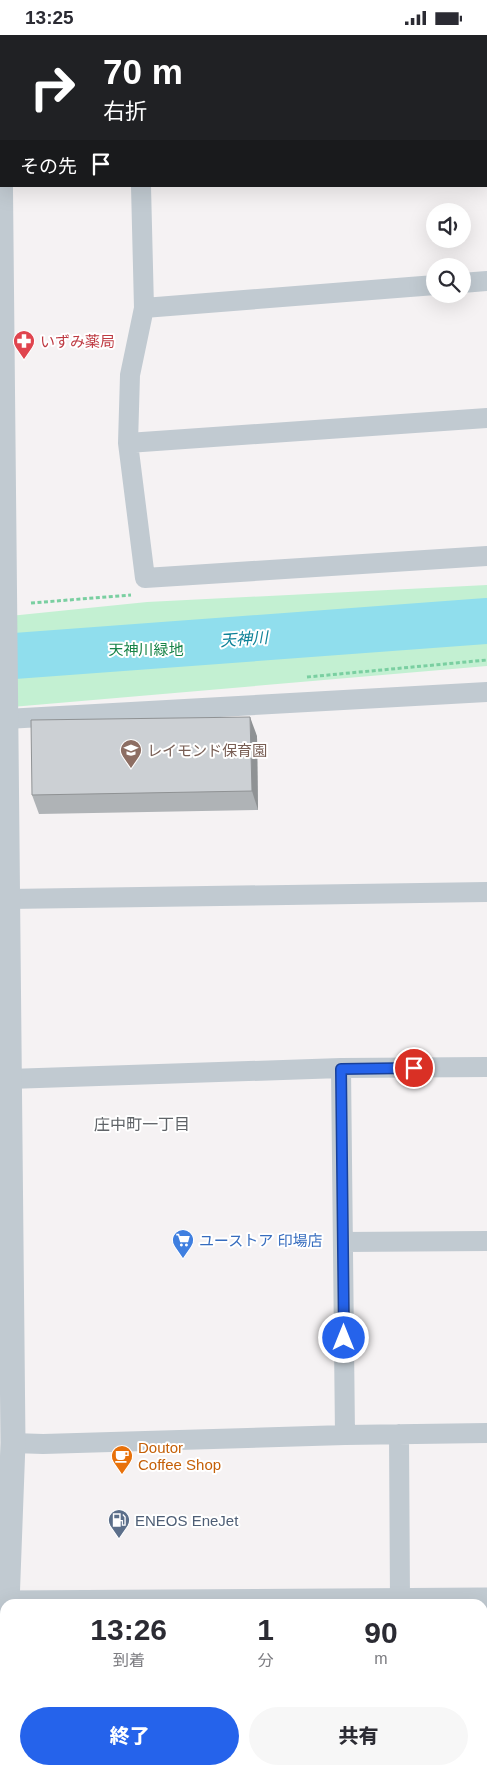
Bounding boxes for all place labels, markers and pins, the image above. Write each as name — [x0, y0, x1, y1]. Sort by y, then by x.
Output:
pharmacy icon: いずみ薬局 — [12, 329, 36, 360]
place label: いずみ薬局 — [40, 333, 115, 350]
school or university icon: レイモンド保育園 — [119, 738, 143, 769]
place label: レイモンド保育園 — [147, 742, 267, 759]
pin — [393, 1047, 435, 1089]
supermarket icon: ユーストア 印場店 — [171, 1228, 195, 1259]
place label: ユーストア 印場店 — [199, 1232, 322, 1249]
place label: Doutor Coffee Shop — [138, 1439, 221, 1473]
cafe icon: Doutor Coffee Shop — [110, 1444, 134, 1475]
fuel station icon: ENEOS EneJet — [107, 1508, 131, 1539]
place label: ENEOS EneJet — [135, 1512, 239, 1529]

